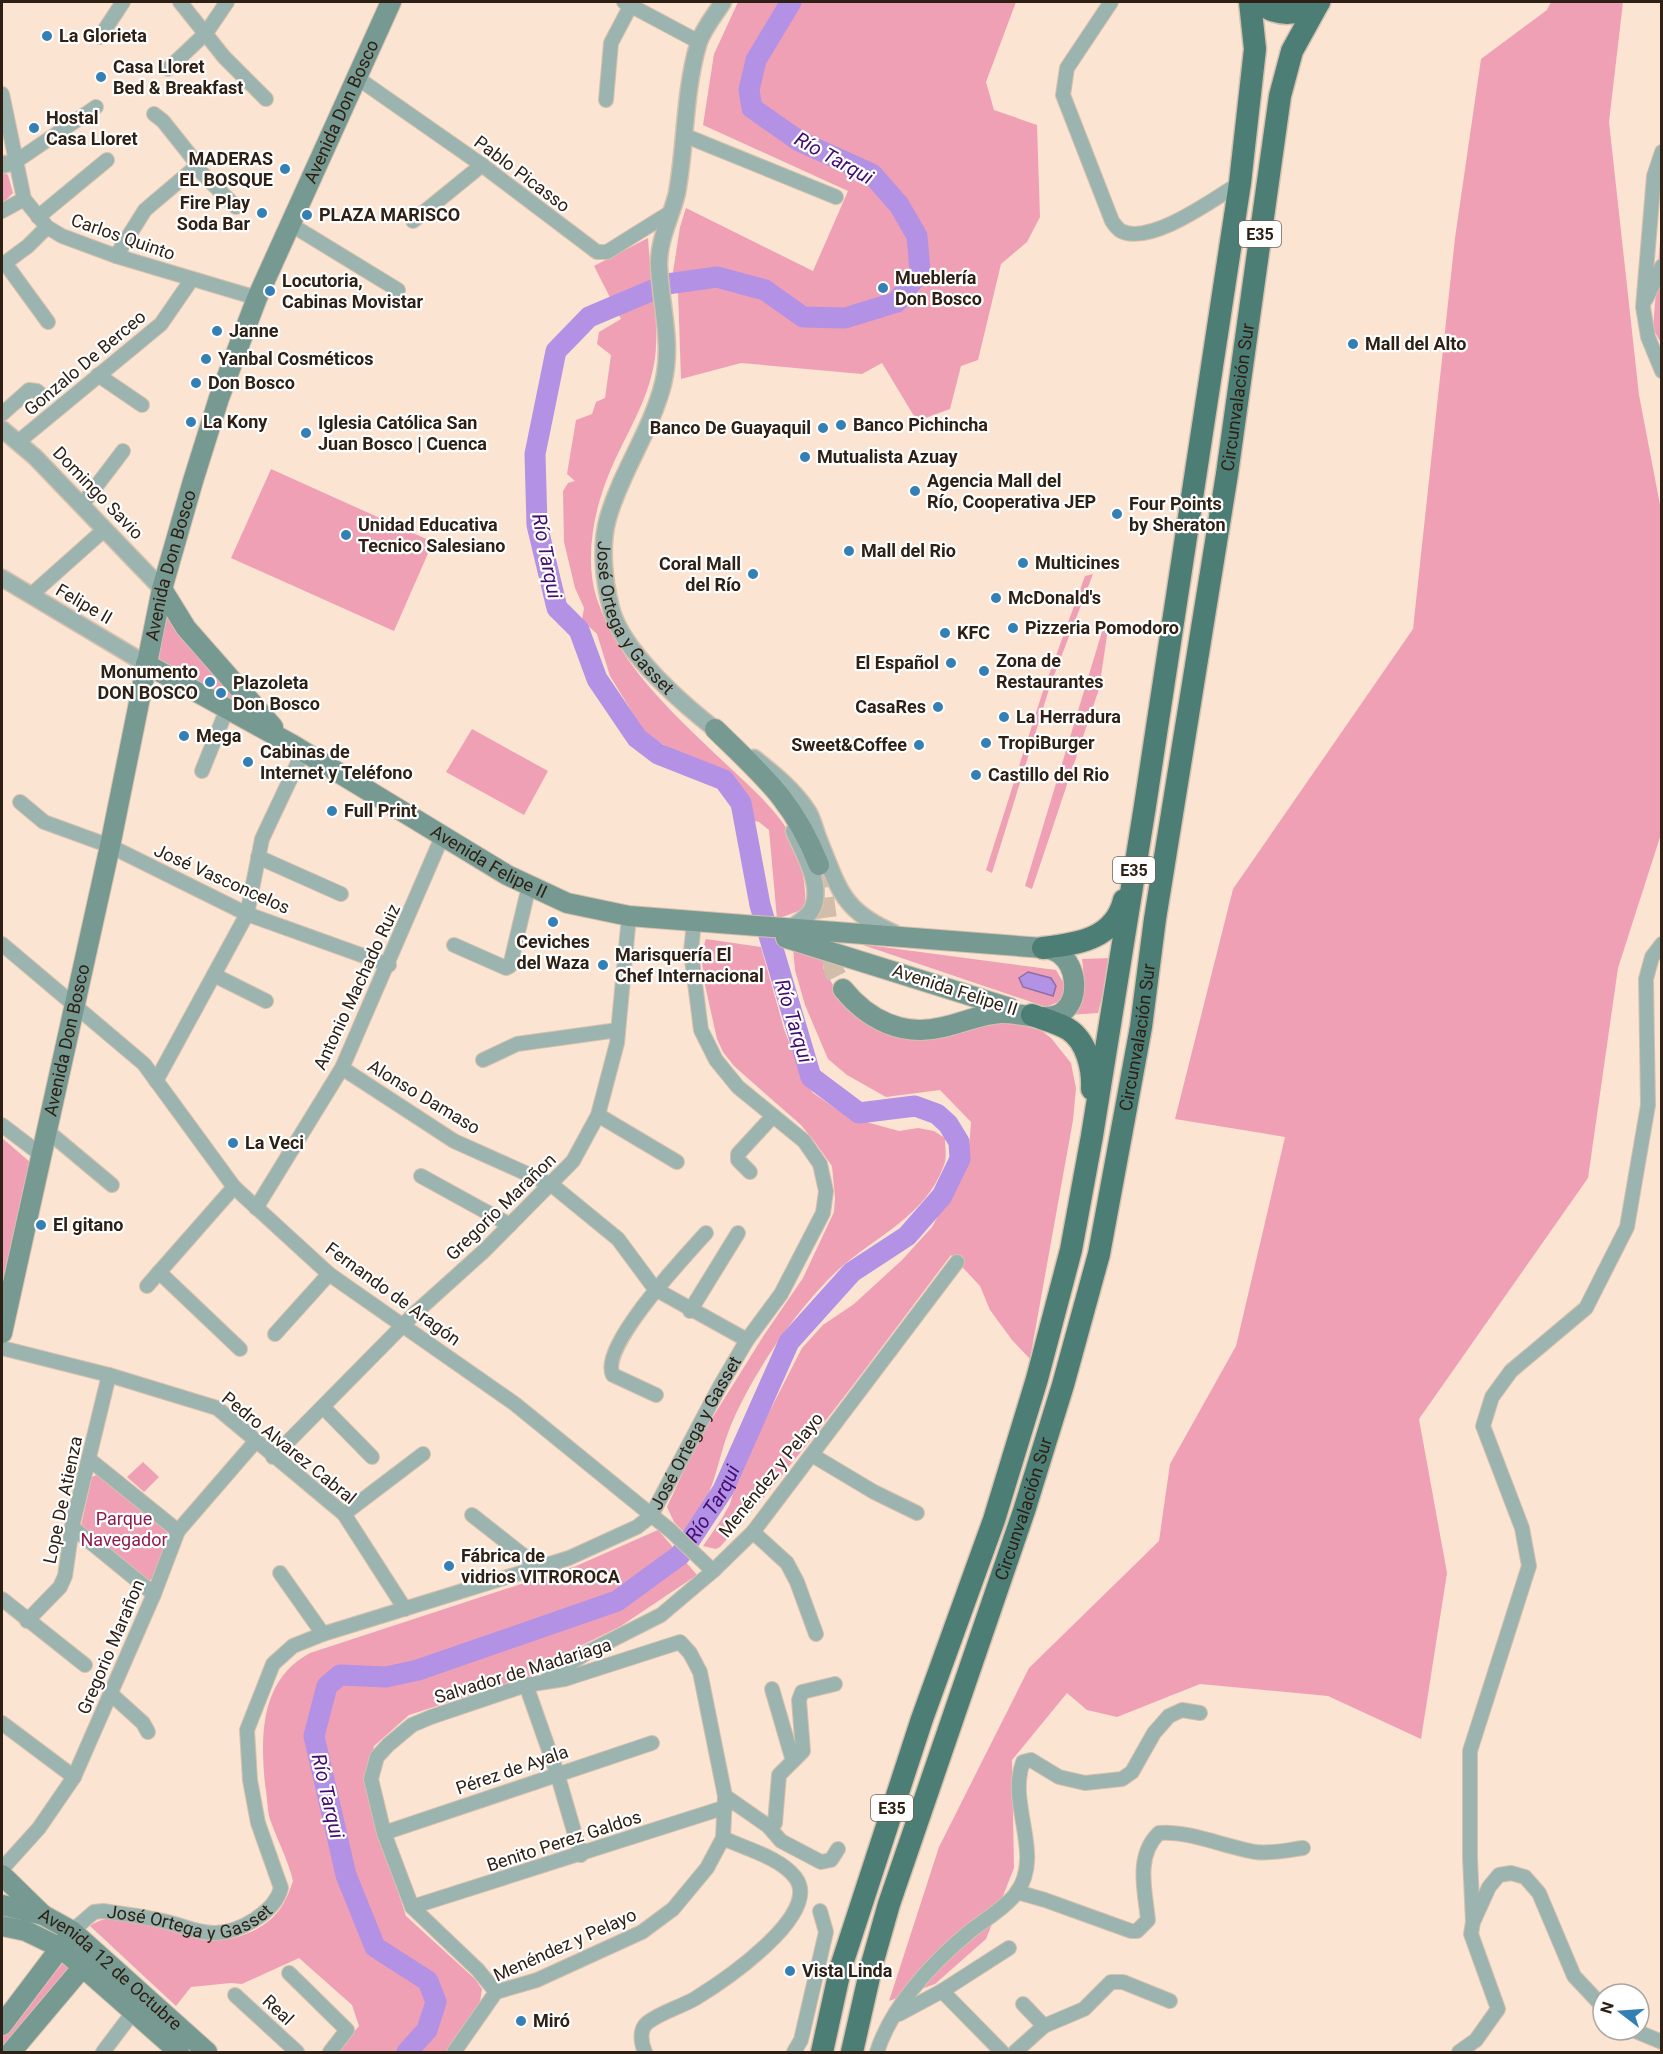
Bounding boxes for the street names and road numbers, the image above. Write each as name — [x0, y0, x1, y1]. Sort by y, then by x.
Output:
street label: Avenida Don Bosco — [299, 36, 383, 186]
street label: Pablo Picasso — [470, 131, 574, 216]
street label: Carlos Quinto — [68, 209, 178, 264]
road number: E35 — [1239, 221, 1281, 247]
street label: Gonzalo De Berceo — [20, 306, 150, 420]
street label: Circunvalación Sur — [1217, 322, 1258, 472]
street label: Domingo Savio — [49, 442, 148, 543]
street label: Avenida Don Bosco — [141, 487, 200, 643]
street label: José Ortega y Gasset — [594, 541, 679, 699]
street label: Felipe II — [52, 579, 116, 628]
street label: Avenida Felipe II — [427, 820, 551, 902]
street label: José Vasconcelos — [151, 839, 293, 918]
road number: E35 — [1113, 857, 1155, 883]
street label: Antonio Machado Ruiz — [309, 900, 404, 1073]
street label: Avenida Felipe II — [890, 959, 1020, 1020]
street label: Avenida Don Bosco — [39, 962, 94, 1118]
street label: Circunvalación Sur — [1115, 962, 1159, 1113]
street label: Alonso Damaso — [364, 1055, 484, 1138]
street label: Gregorio Marañon — [441, 1149, 560, 1264]
street label: Fernando de Aragón — [322, 1238, 465, 1350]
street label: José Ortega y Gasset — [645, 1352, 745, 1513]
street label: Pedro Alvarez Cabral — [218, 1387, 361, 1508]
street label: Menéndez y Pelayo — [714, 1408, 827, 1541]
street label: Lope De Atienza — [39, 1434, 86, 1566]
street label: Circunvalación Sur — [990, 1435, 1056, 1583]
street label: Gregorio Marañon — [73, 1576, 148, 1717]
street label: Salvador de Madariaga — [432, 1634, 614, 1707]
street label: Pérez de Ayala — [453, 1740, 571, 1799]
road number: E35 — [871, 1795, 913, 1821]
street label: Benito Perez Galdos — [484, 1806, 644, 1875]
street label: José Ortega y Gasset — [106, 1900, 276, 1943]
street label: Avenida 12 de Octubre — [35, 1904, 186, 2034]
street label: Menéndez y Pelayo — [490, 1904, 640, 1986]
street label: Real — [258, 1990, 298, 2029]

